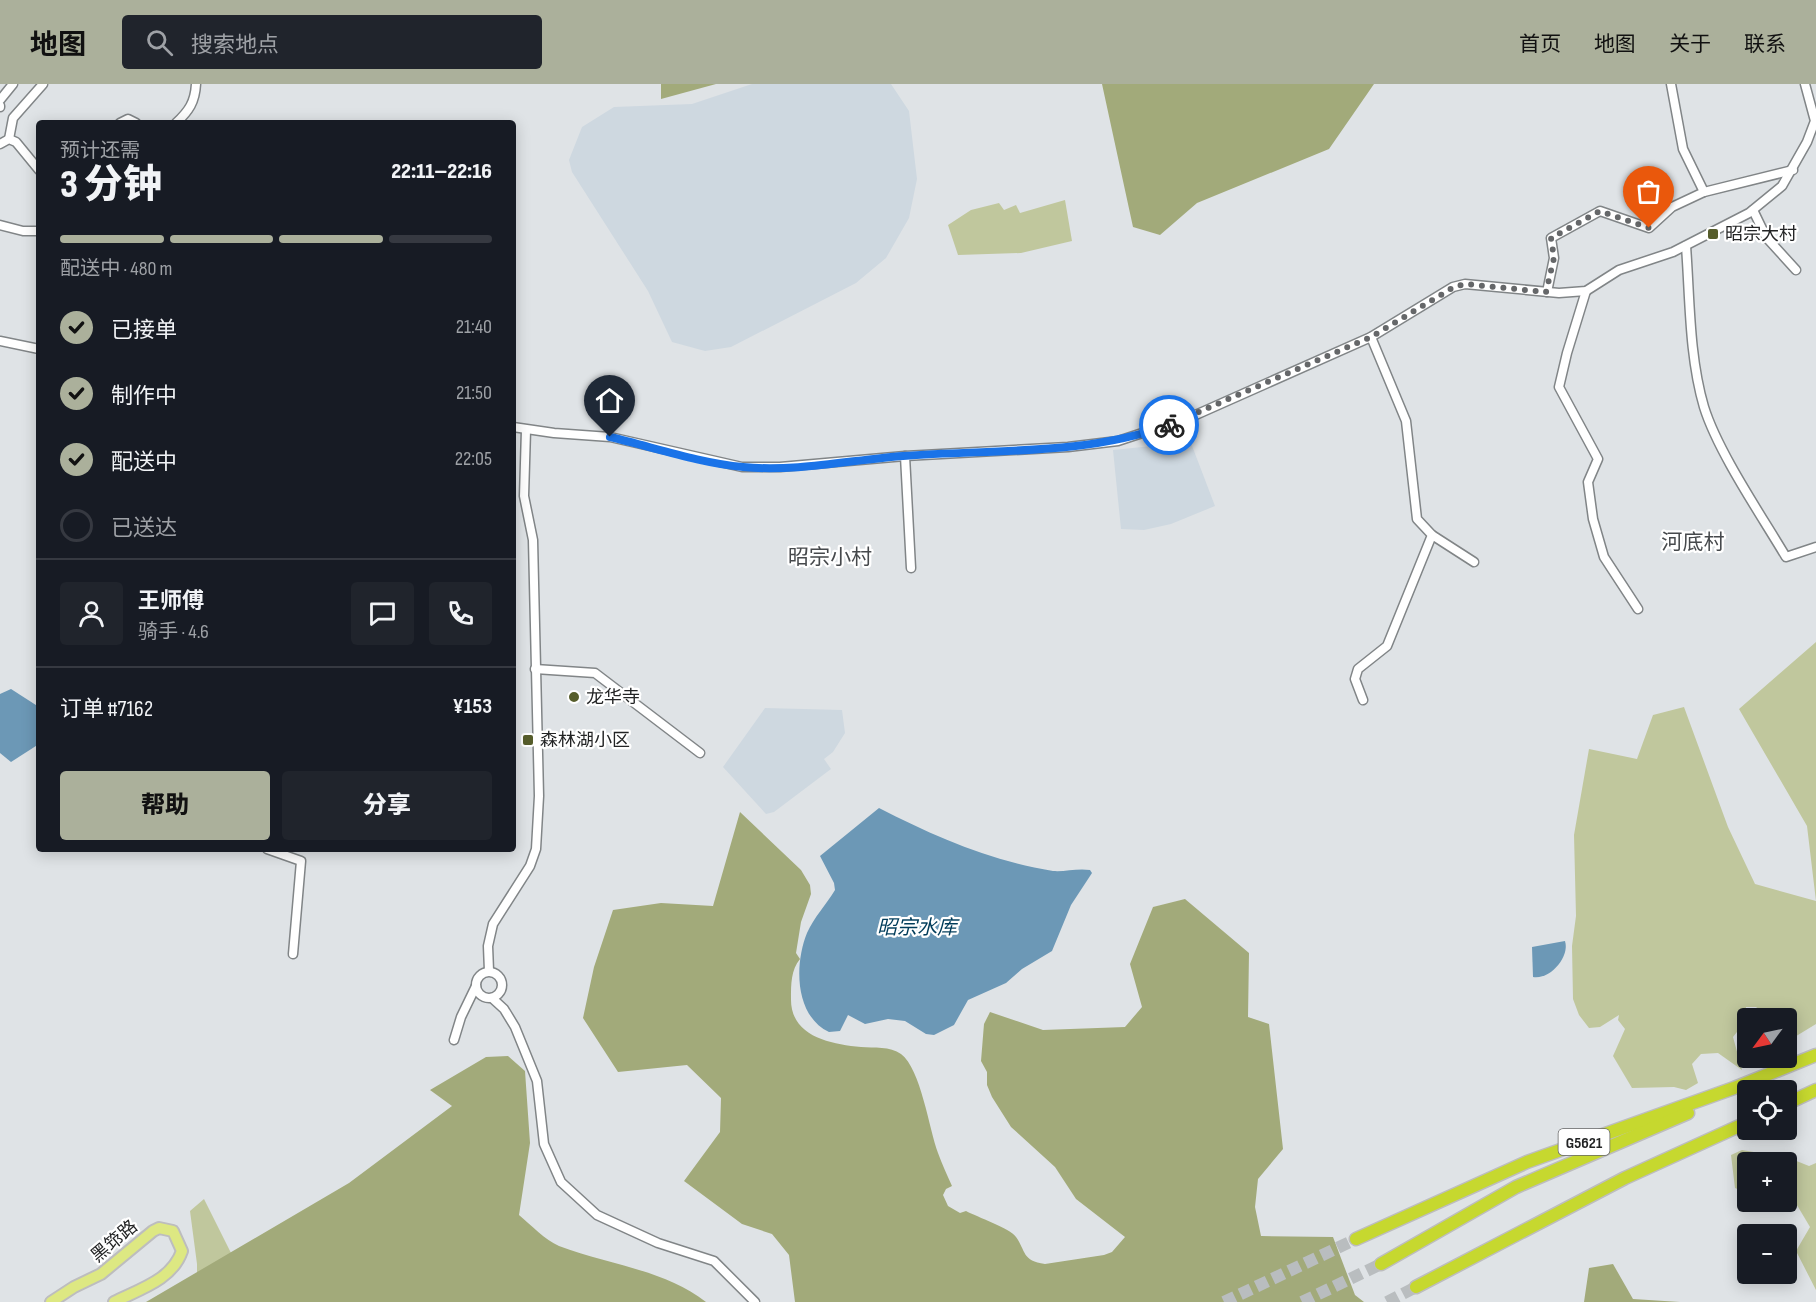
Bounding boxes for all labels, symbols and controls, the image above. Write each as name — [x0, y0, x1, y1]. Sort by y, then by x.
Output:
search box — [122, 15, 542, 69]
icon: search — [143, 26, 176, 59]
text: 地图 — [30, 29, 86, 62]
text: 搜索地点 — [191, 32, 279, 59]
text: 首页 — [1519, 32, 1561, 57]
text: 地图 — [1594, 32, 1636, 57]
text: 关于 — [1669, 32, 1711, 57]
text: 联系 — [1744, 32, 1786, 57]
text: 预计还需 — [60, 139, 140, 163]
text: 22:11–22:16 — [391, 158, 492, 185]
text: 3 分钟 — [60, 162, 162, 209]
pin — [1623, 166, 1674, 228]
icon: bag — [1632, 175, 1665, 208]
place label: 昭宗大村 — [1725, 224, 1797, 245]
marker: 昭宗大村 — [1706, 227, 1720, 241]
text: 配送中 · 480 m — [60, 257, 172, 281]
icon: check — [60, 311, 93, 344]
text: 21:40 — [456, 315, 492, 339]
text: 已接单 — [111, 317, 177, 344]
pin — [584, 375, 635, 437]
icon: check — [60, 377, 93, 410]
text: 21:50 — [456, 381, 492, 405]
text: 制作中 — [111, 383, 177, 410]
icon: home — [593, 384, 626, 417]
courier — [1139, 395, 1199, 455]
icon: bike — [1153, 409, 1186, 442]
icon: check — [60, 443, 93, 476]
text: 22:05 — [455, 447, 492, 471]
text: 配送中 — [111, 449, 177, 476]
text: 已送达 — [111, 515, 177, 542]
district label: 河底村 — [1662, 530, 1725, 555]
district label: 昭宗小村 — [788, 545, 872, 570]
button: person — [60, 582, 123, 645]
button: chat — [351, 582, 414, 645]
button: phone — [429, 582, 492, 645]
text: 王师傅 — [138, 588, 204, 615]
text: 骑手 · 4.6 — [138, 620, 209, 644]
place label: 龙华寺 — [586, 687, 640, 708]
marker: 龙华寺 — [567, 690, 581, 704]
text: ¥153 — [453, 693, 492, 720]
text: 订单 #7162 — [60, 696, 153, 723]
place label: 森林湖小区 — [540, 730, 630, 751]
marker: 森林湖小区 — [521, 733, 535, 747]
button: 帮助 — [60, 771, 270, 840]
button: 分享 — [282, 771, 492, 840]
water label: 昭宗水库 — [877, 916, 960, 940]
north arrow — [1737, 1008, 1797, 1068]
map controls — [1737, 1008, 1797, 1284]
button: locate — [1737, 1080, 1797, 1140]
road number: G5621 — [1558, 1129, 1610, 1155]
button: + — [1737, 1152, 1797, 1212]
street label: 黑筇路 — [87, 1216, 142, 1267]
button: − — [1737, 1224, 1797, 1284]

